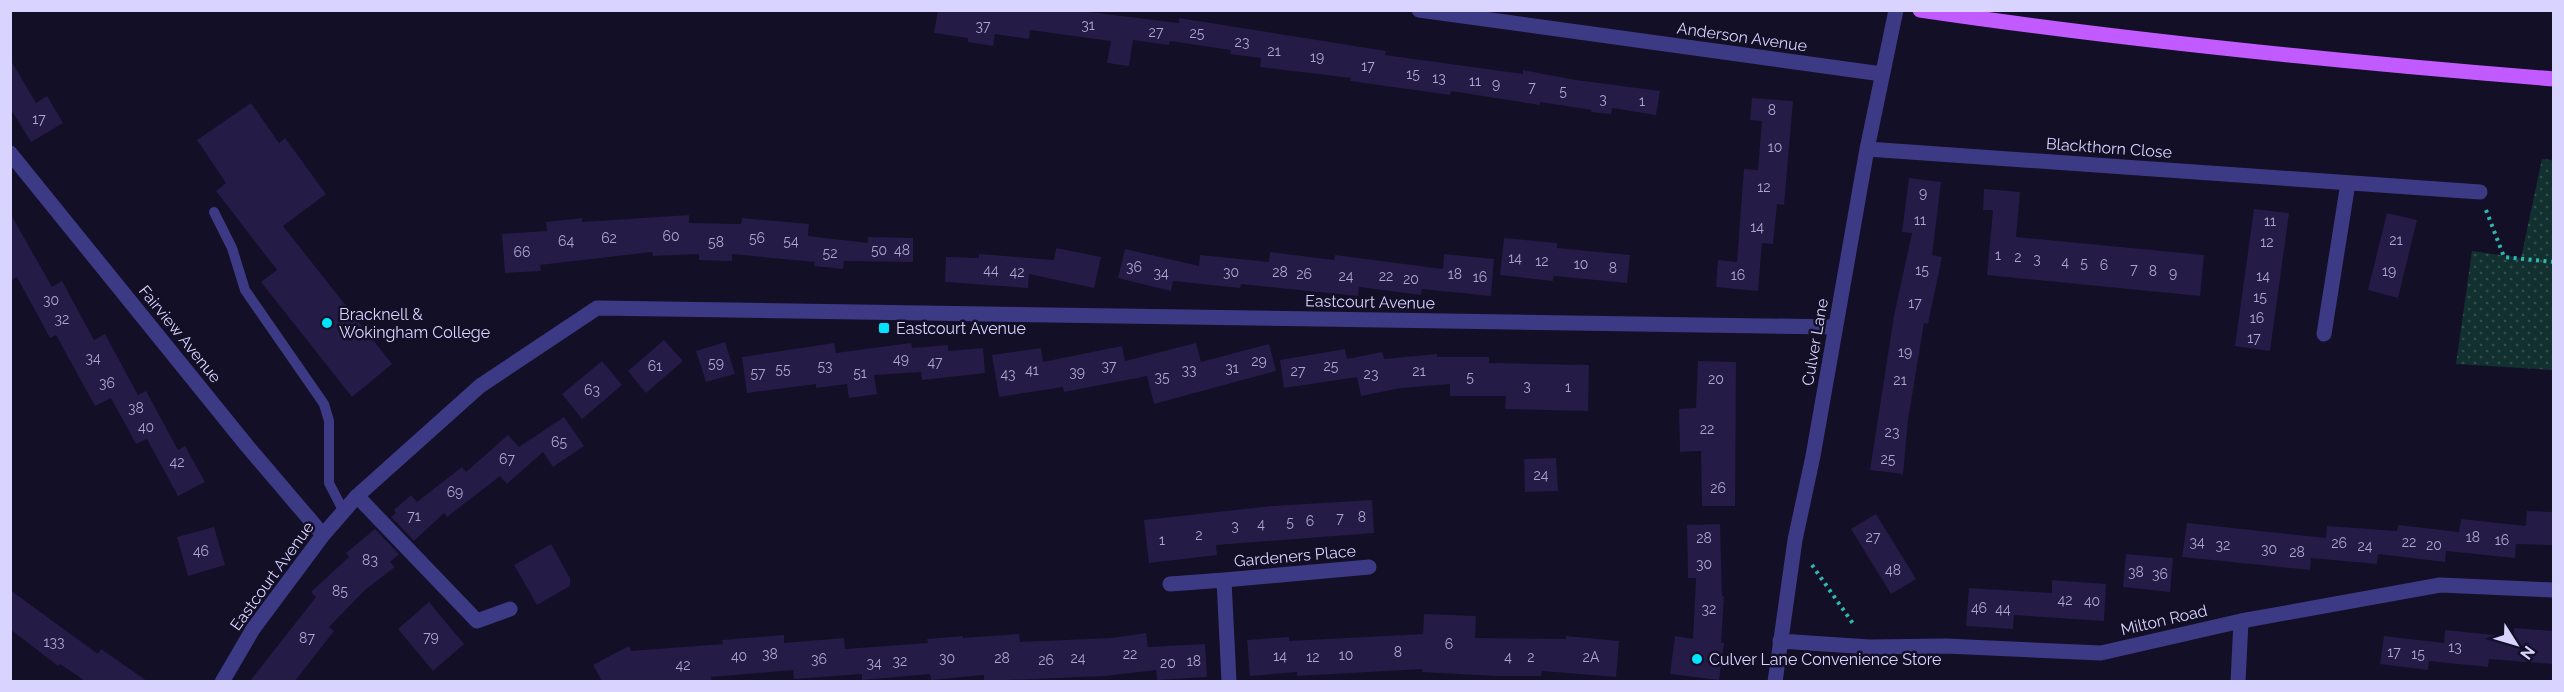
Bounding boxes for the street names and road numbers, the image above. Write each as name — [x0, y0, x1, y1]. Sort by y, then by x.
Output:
street label: Anderson Avenue — [1676, 18, 1808, 56]
street label: Blackthorn Close — [2045, 134, 2173, 162]
street label: Fairview Avenue — [135, 282, 225, 386]
street label: Eastcourt Avenue — [1305, 291, 1435, 313]
street label: Culver Lane — [1798, 297, 1832, 387]
street label: Eastcourt Avenue — [226, 518, 318, 634]
street label: Gardeners Place — [1233, 541, 1357, 571]
street label: Milton Road — [2119, 601, 2209, 639]

